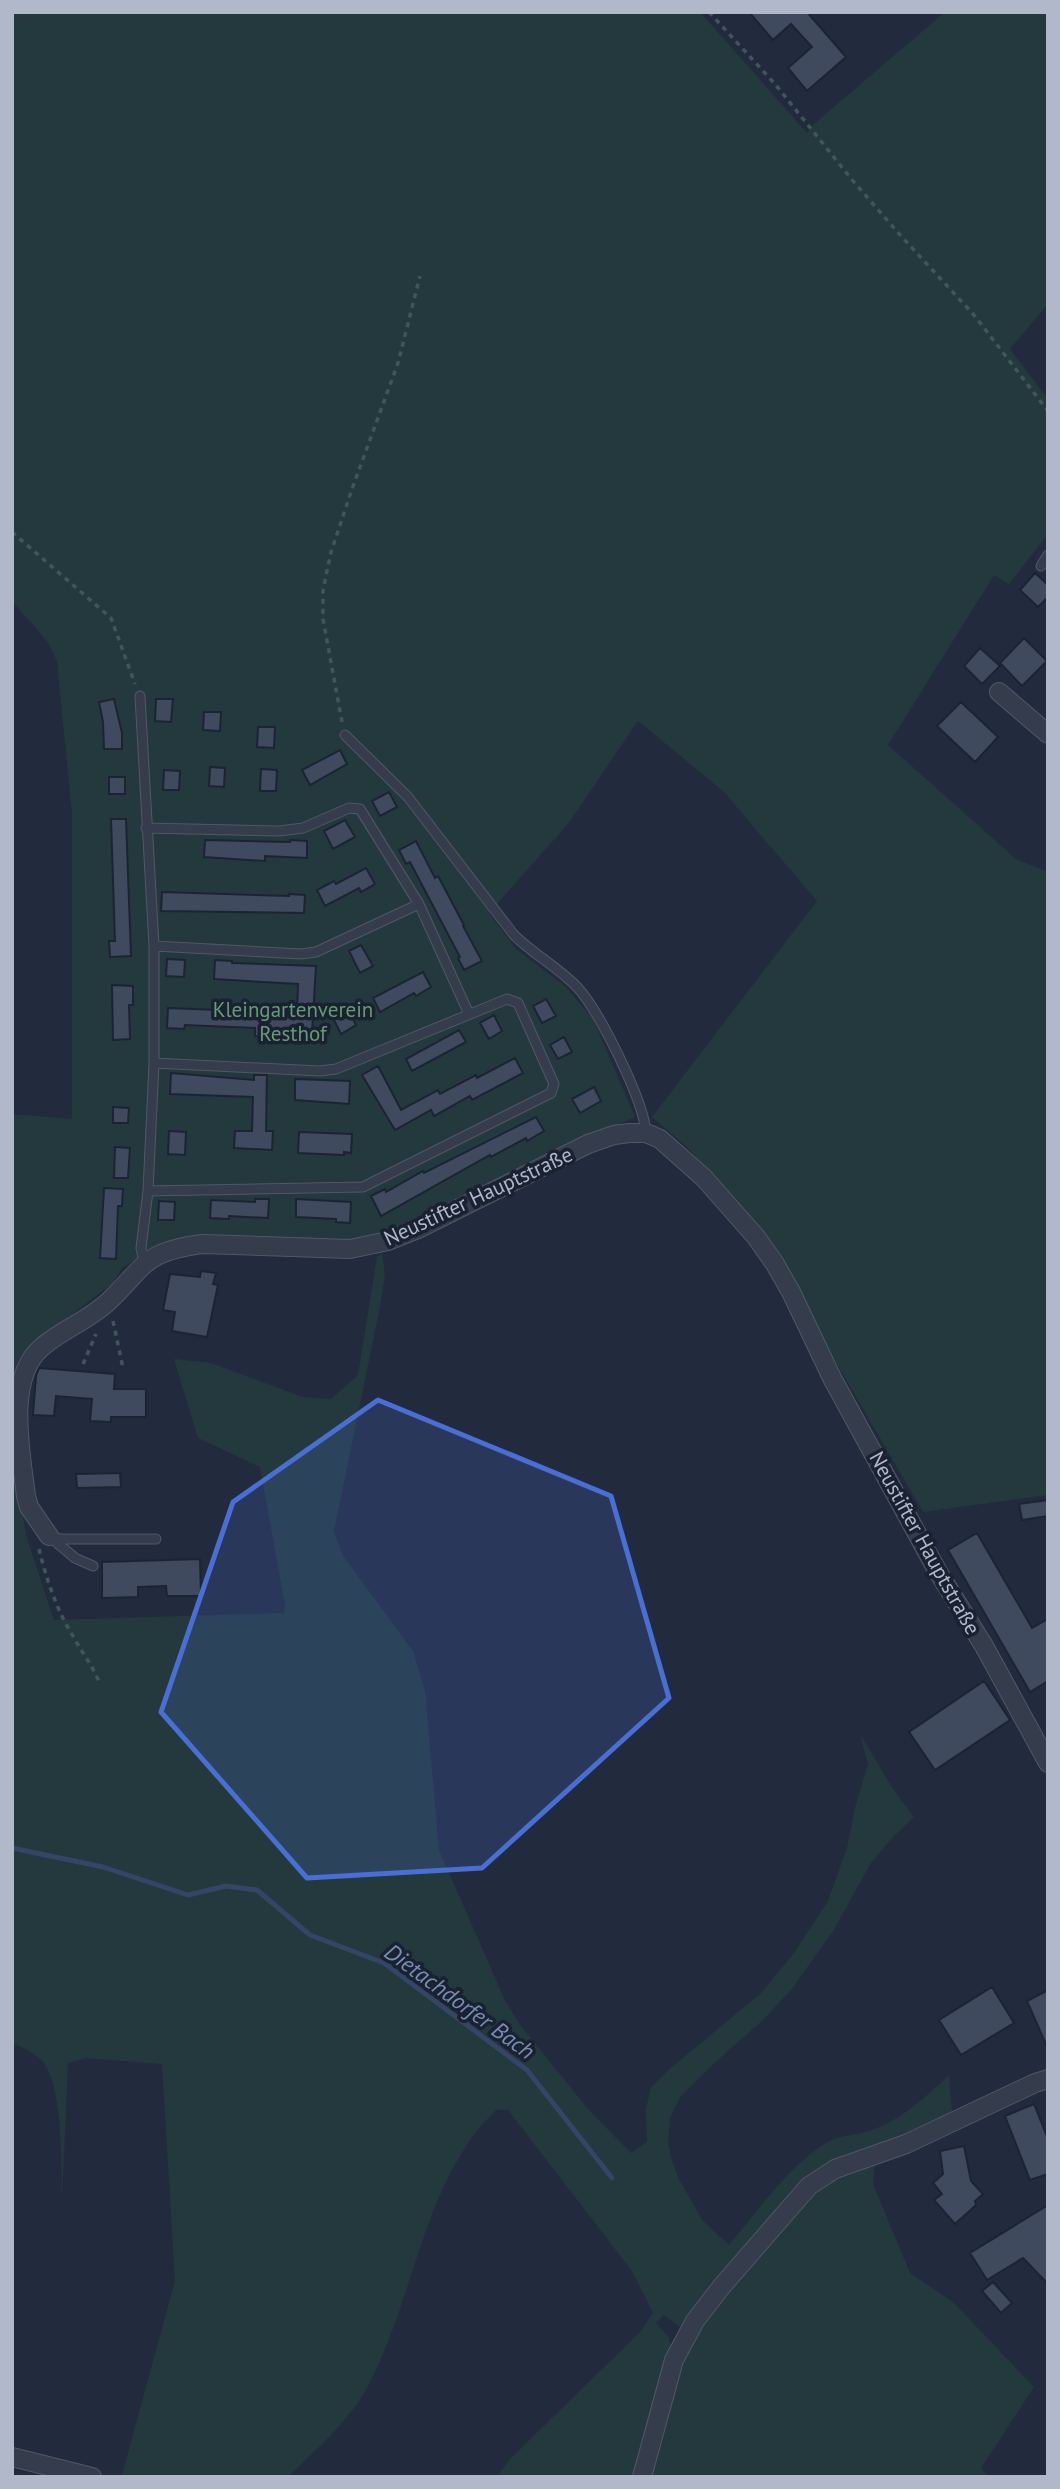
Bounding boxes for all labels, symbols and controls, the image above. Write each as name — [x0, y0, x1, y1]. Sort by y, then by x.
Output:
park label: Kleingartenverein Resthof — [213, 996, 373, 1047]
street label: Neustifter Hauptstraße — [379, 1140, 577, 1252]
street label: Neustifter Hauptstraße — [863, 1447, 987, 1639]
water label: Dietachdorfer Bach — [379, 1937, 541, 2065]

